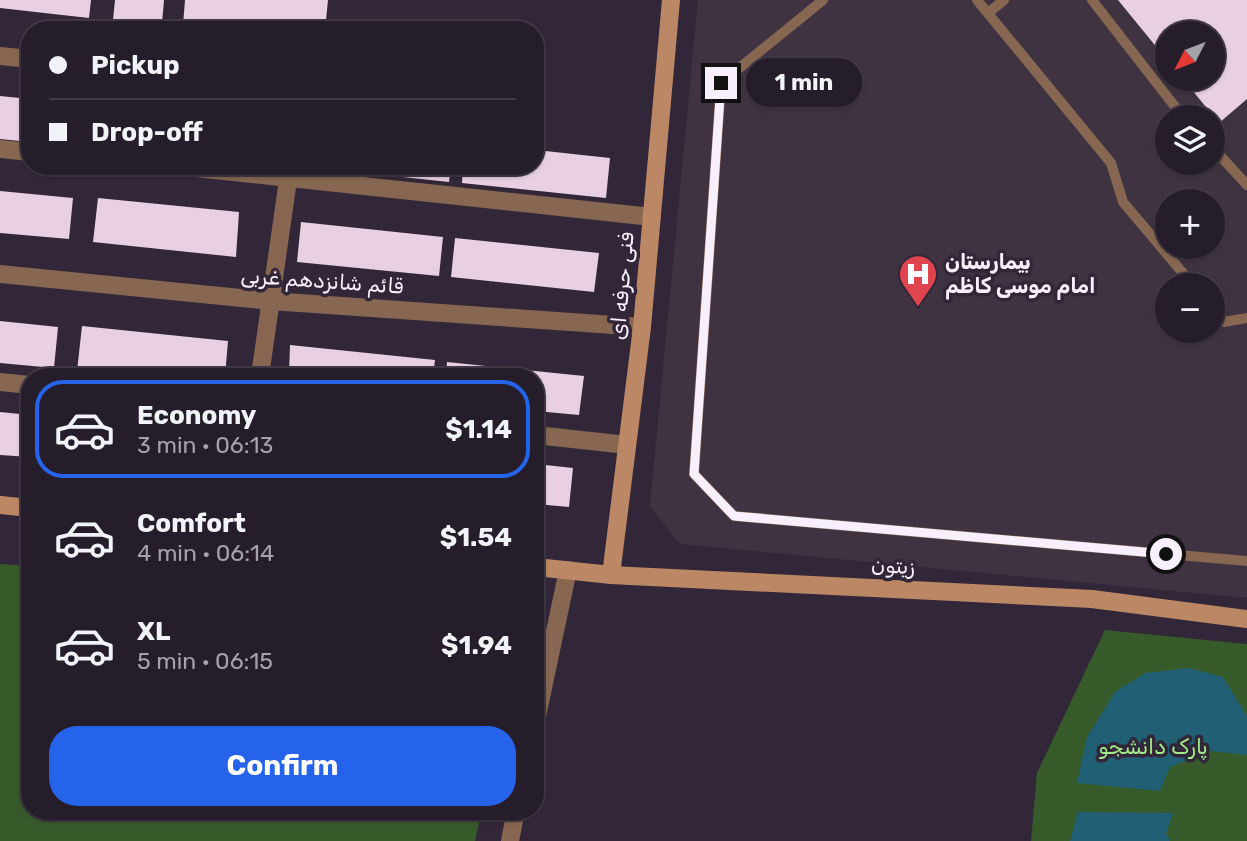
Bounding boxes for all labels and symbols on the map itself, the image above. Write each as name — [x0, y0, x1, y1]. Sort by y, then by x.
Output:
north arrow — [1155, 21, 1225, 91]
callout: 1 min — [746, 58, 861, 108]
route end — [705, 67, 737, 99]
street label: فنی حرفه ای — [604, 231, 639, 341]
place label: بیمارستان امام موسی کاظم — [945, 249, 1096, 300]
hospital icon: بیمارستان امام موسی کاظم — [897, 253, 939, 308]
street label: قائم شانزدهم غربی — [240, 262, 404, 301]
route start — [1150, 538, 1182, 570]
street label: زیتون — [870, 552, 916, 579]
park label: پارک دانشجو — [1098, 734, 1208, 761]

